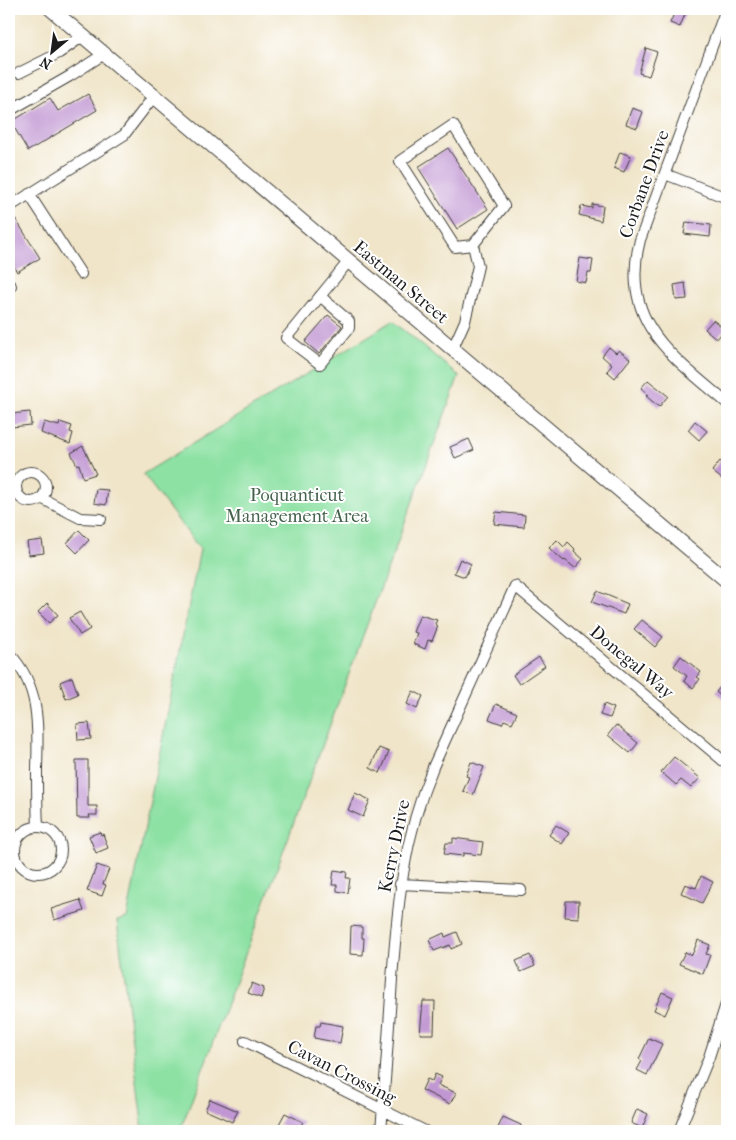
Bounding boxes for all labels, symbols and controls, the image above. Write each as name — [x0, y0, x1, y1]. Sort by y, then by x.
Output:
north arrow — [28, 28, 78, 78]
text: N — [37, 53, 55, 73]
street label: Corbane Drive — [615, 127, 674, 241]
street label: Eastman Street — [349, 237, 453, 329]
park label: Poquanticut Management Area — [226, 485, 369, 527]
street label: Donegal Way — [586, 621, 679, 704]
street label: Kerry Drive — [374, 798, 415, 894]
street label: Cavan Crossing — [284, 1036, 400, 1109]

